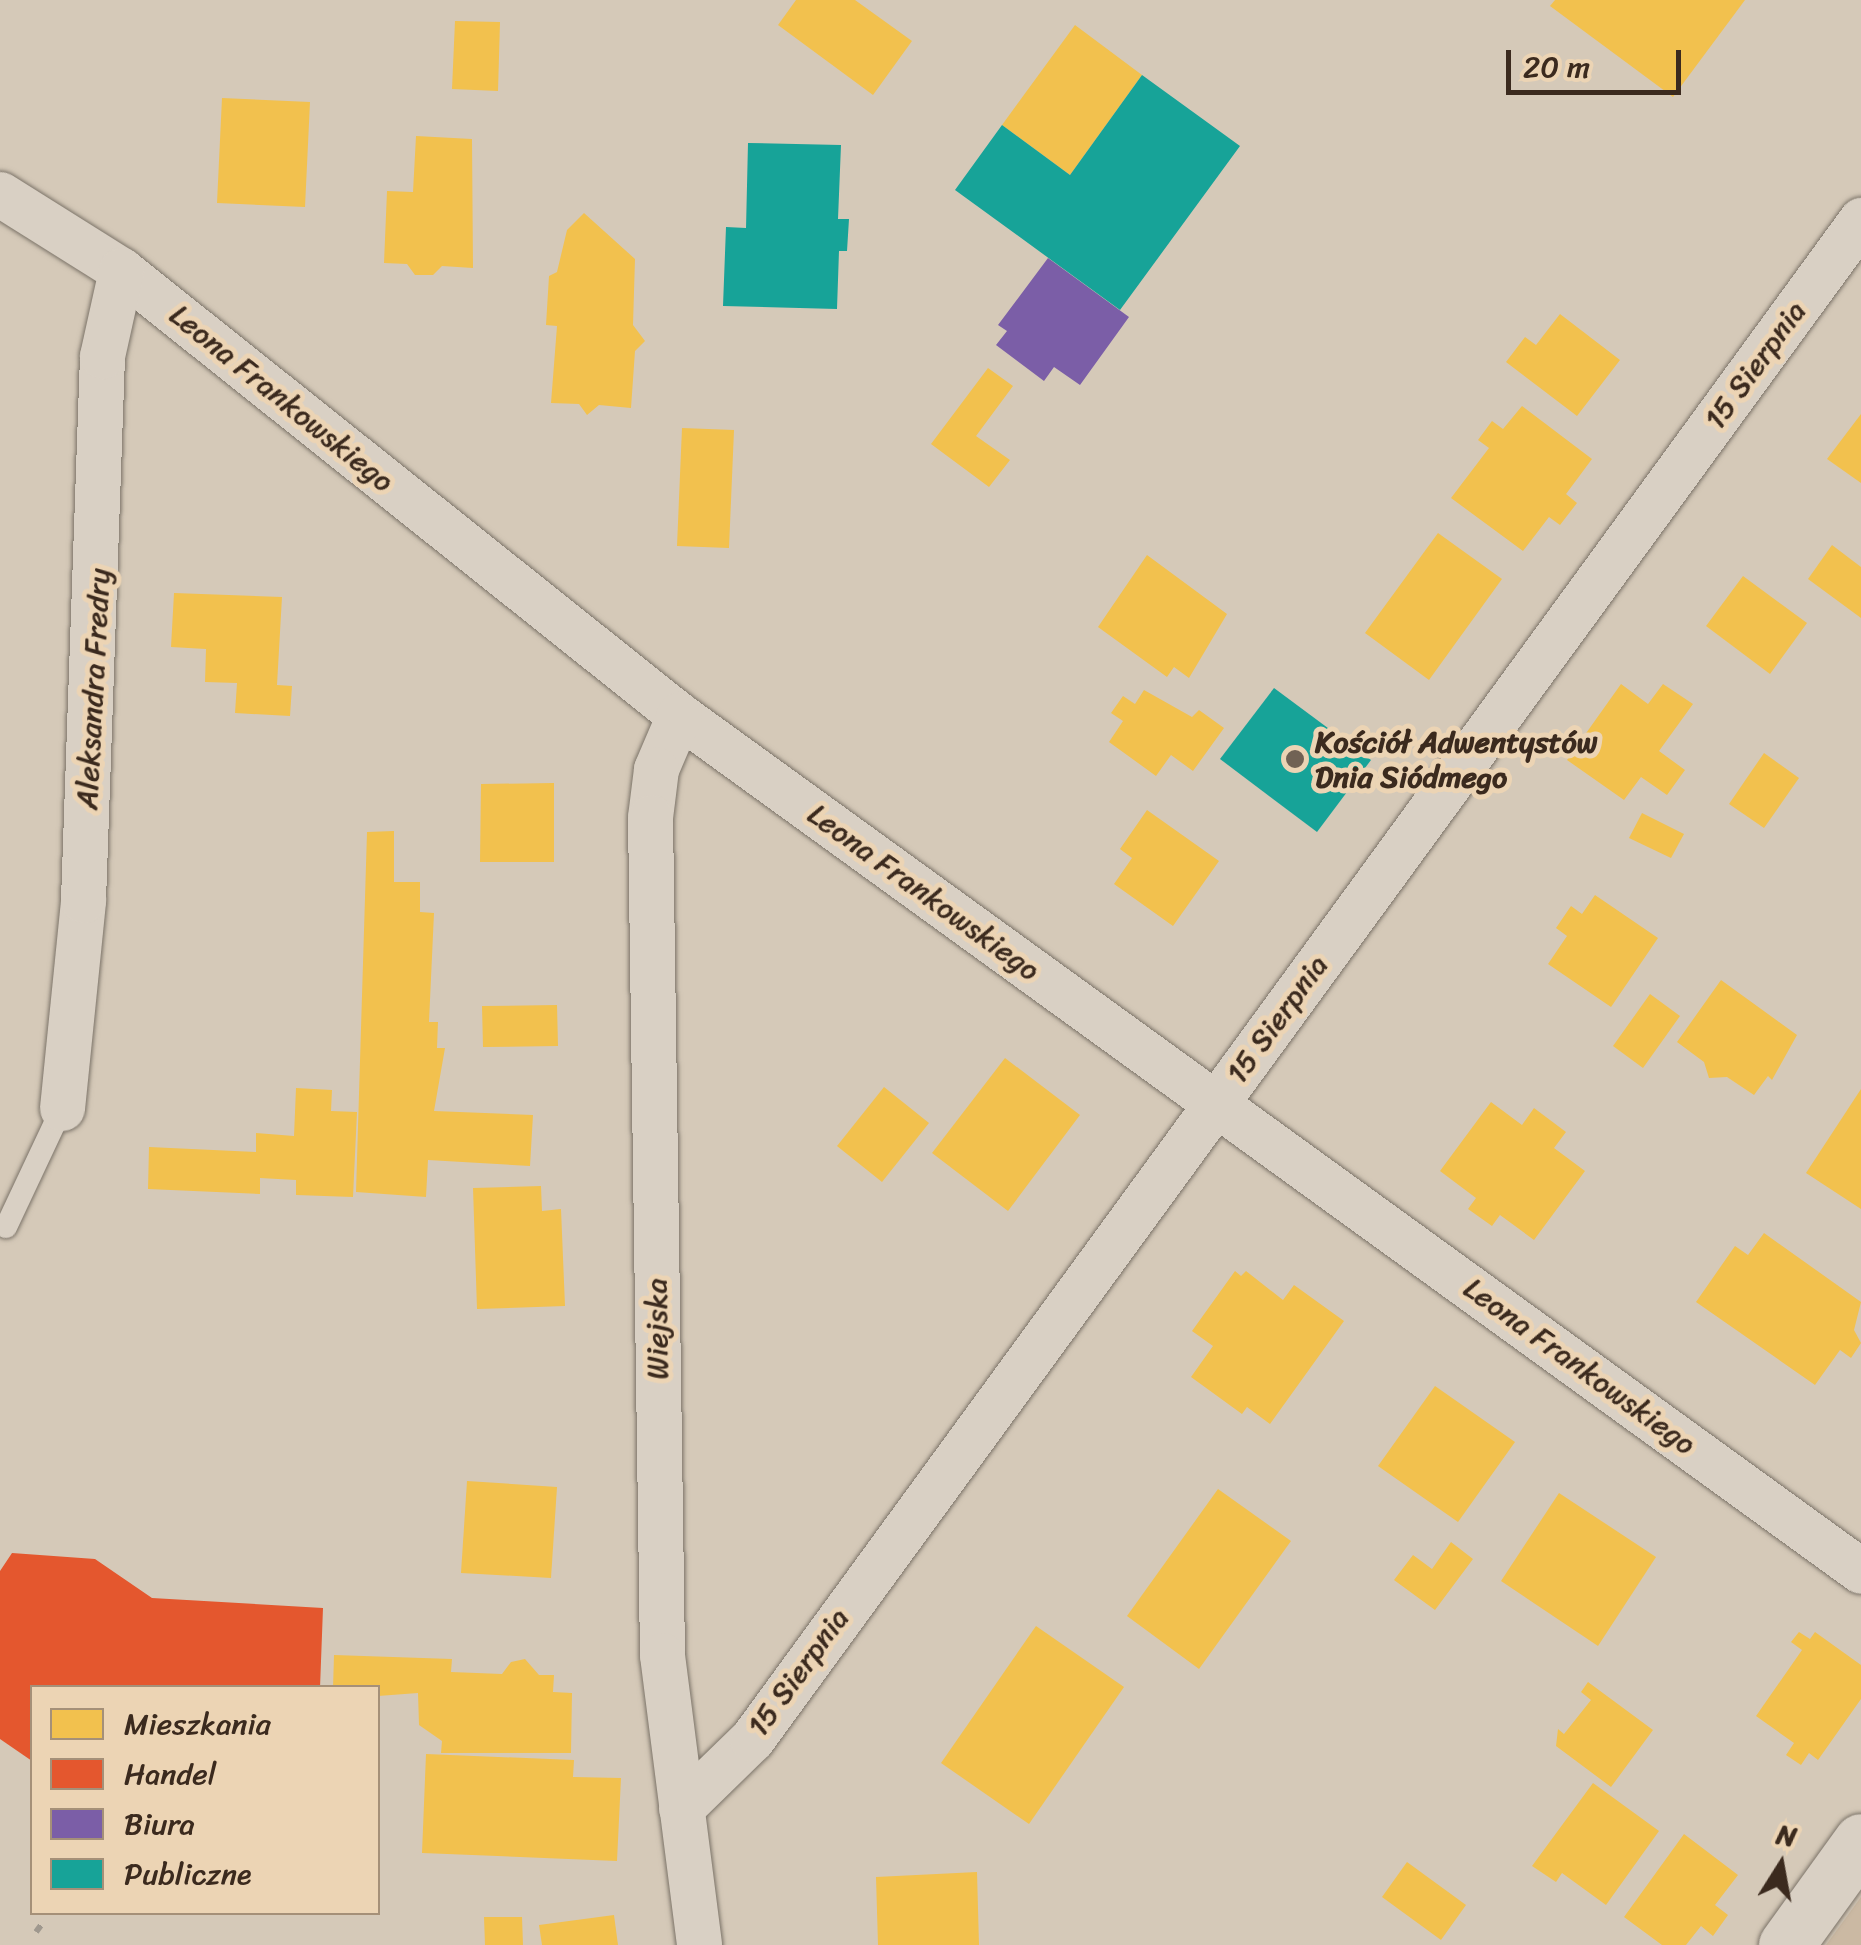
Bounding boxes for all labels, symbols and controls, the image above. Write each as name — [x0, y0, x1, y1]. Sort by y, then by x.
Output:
scale bar — [1511, 30, 1686, 92]
text: 20 m — [1523, 40, 1590, 94]
street label: 15 Sierpnia — [1697, 294, 1813, 436]
street label: Leona Frankowskiego — [162, 296, 402, 500]
street label: Aleksandra Fredry — [69, 567, 117, 811]
place label: Kościół Adwentystów Dnia Siódmego — [1315, 724, 1596, 794]
marker: Kościół Adwentystów Dnia Siódmego — [1284, 748, 1306, 770]
street label: Leona Frankowskiego — [801, 795, 1047, 989]
street label: 15 Sierpnia — [1219, 948, 1335, 1090]
street label: Leona Frankowskiego — [1457, 1269, 1703, 1463]
street label: Wiejska — [638, 1278, 676, 1380]
street label: 15 Sierpnia — [740, 1601, 856, 1743]
legend — [30, 1685, 380, 1915]
text: Mieszkania — [124, 1697, 271, 1751]
text: Handel — [124, 1747, 216, 1801]
text: Biura — [124, 1797, 195, 1851]
text: N — [1773, 1809, 1801, 1861]
north arrow — [1731, 1815, 1831, 1915]
text: Publiczne — [124, 1847, 251, 1901]

